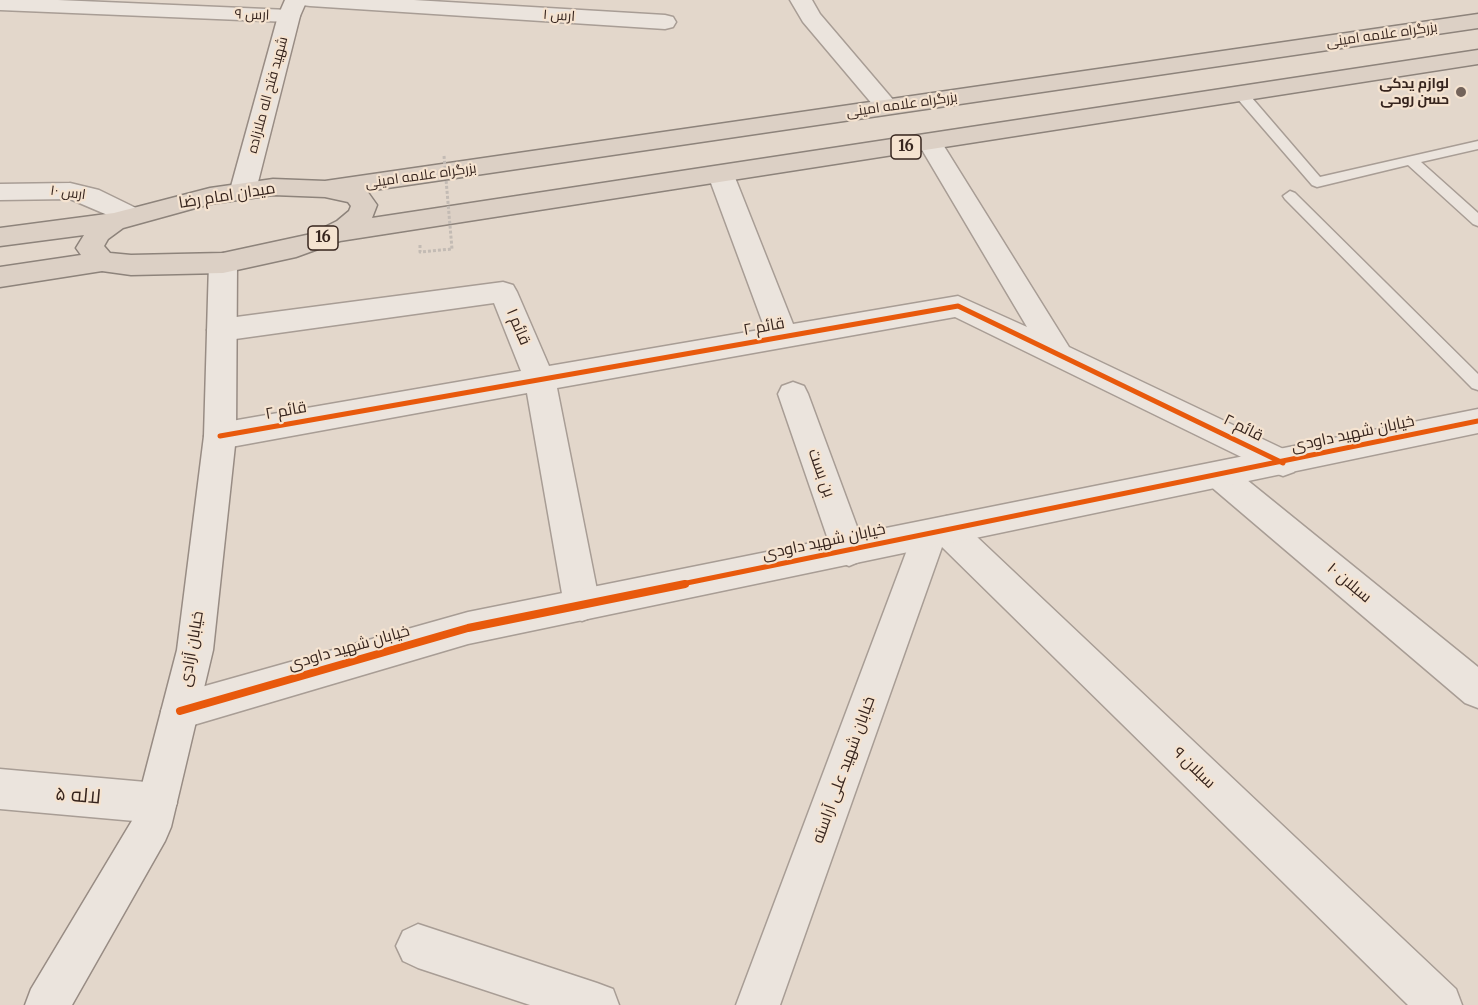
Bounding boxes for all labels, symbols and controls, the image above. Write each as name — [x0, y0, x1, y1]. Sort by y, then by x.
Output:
street label: ارس ۹ — [234, 6, 270, 24]
street label: ارس ۱ — [542, 7, 576, 25]
street label: بزرگراه علامه امینی — [1325, 19, 1439, 51]
street label: شهید فتح اله ملازاده — [244, 35, 292, 155]
place label: لوازم یدکی حسن روحی — [1379, 76, 1449, 108]
marker: لوازم یدکی حسن روحی — [1454, 85, 1468, 99]
street label: بزرگراه علامه امینی — [845, 89, 959, 121]
road number: 16 — [891, 135, 921, 159]
street label: بزرگراه علامه امینی — [364, 160, 478, 192]
street label: میدان امام رضا — [177, 179, 277, 213]
street label: ارس ۱۰ — [49, 182, 87, 204]
road number: 16 — [308, 226, 338, 250]
street label: قائم ۱ — [502, 306, 534, 348]
street label: قائم ۲ — [742, 314, 786, 340]
street label: قائم ۲ — [264, 398, 308, 424]
street label: قائم ۲ — [1220, 410, 1266, 446]
street label: خیابان شهید داودی — [1290, 412, 1416, 456]
street label: بن بست — [803, 446, 839, 500]
street label: خیابان شهید داودی — [761, 520, 887, 564]
street label: سبلان ۱۰ — [1323, 559, 1375, 607]
street label: خیابان آزادی — [176, 610, 208, 688]
street label: خیابان شهید داودی — [286, 621, 412, 675]
street label: خیابان شهید علی آراسته — [808, 694, 880, 846]
street label: سبلان ۹ — [1169, 743, 1219, 793]
street label: لاله ۵ — [54, 782, 102, 810]

